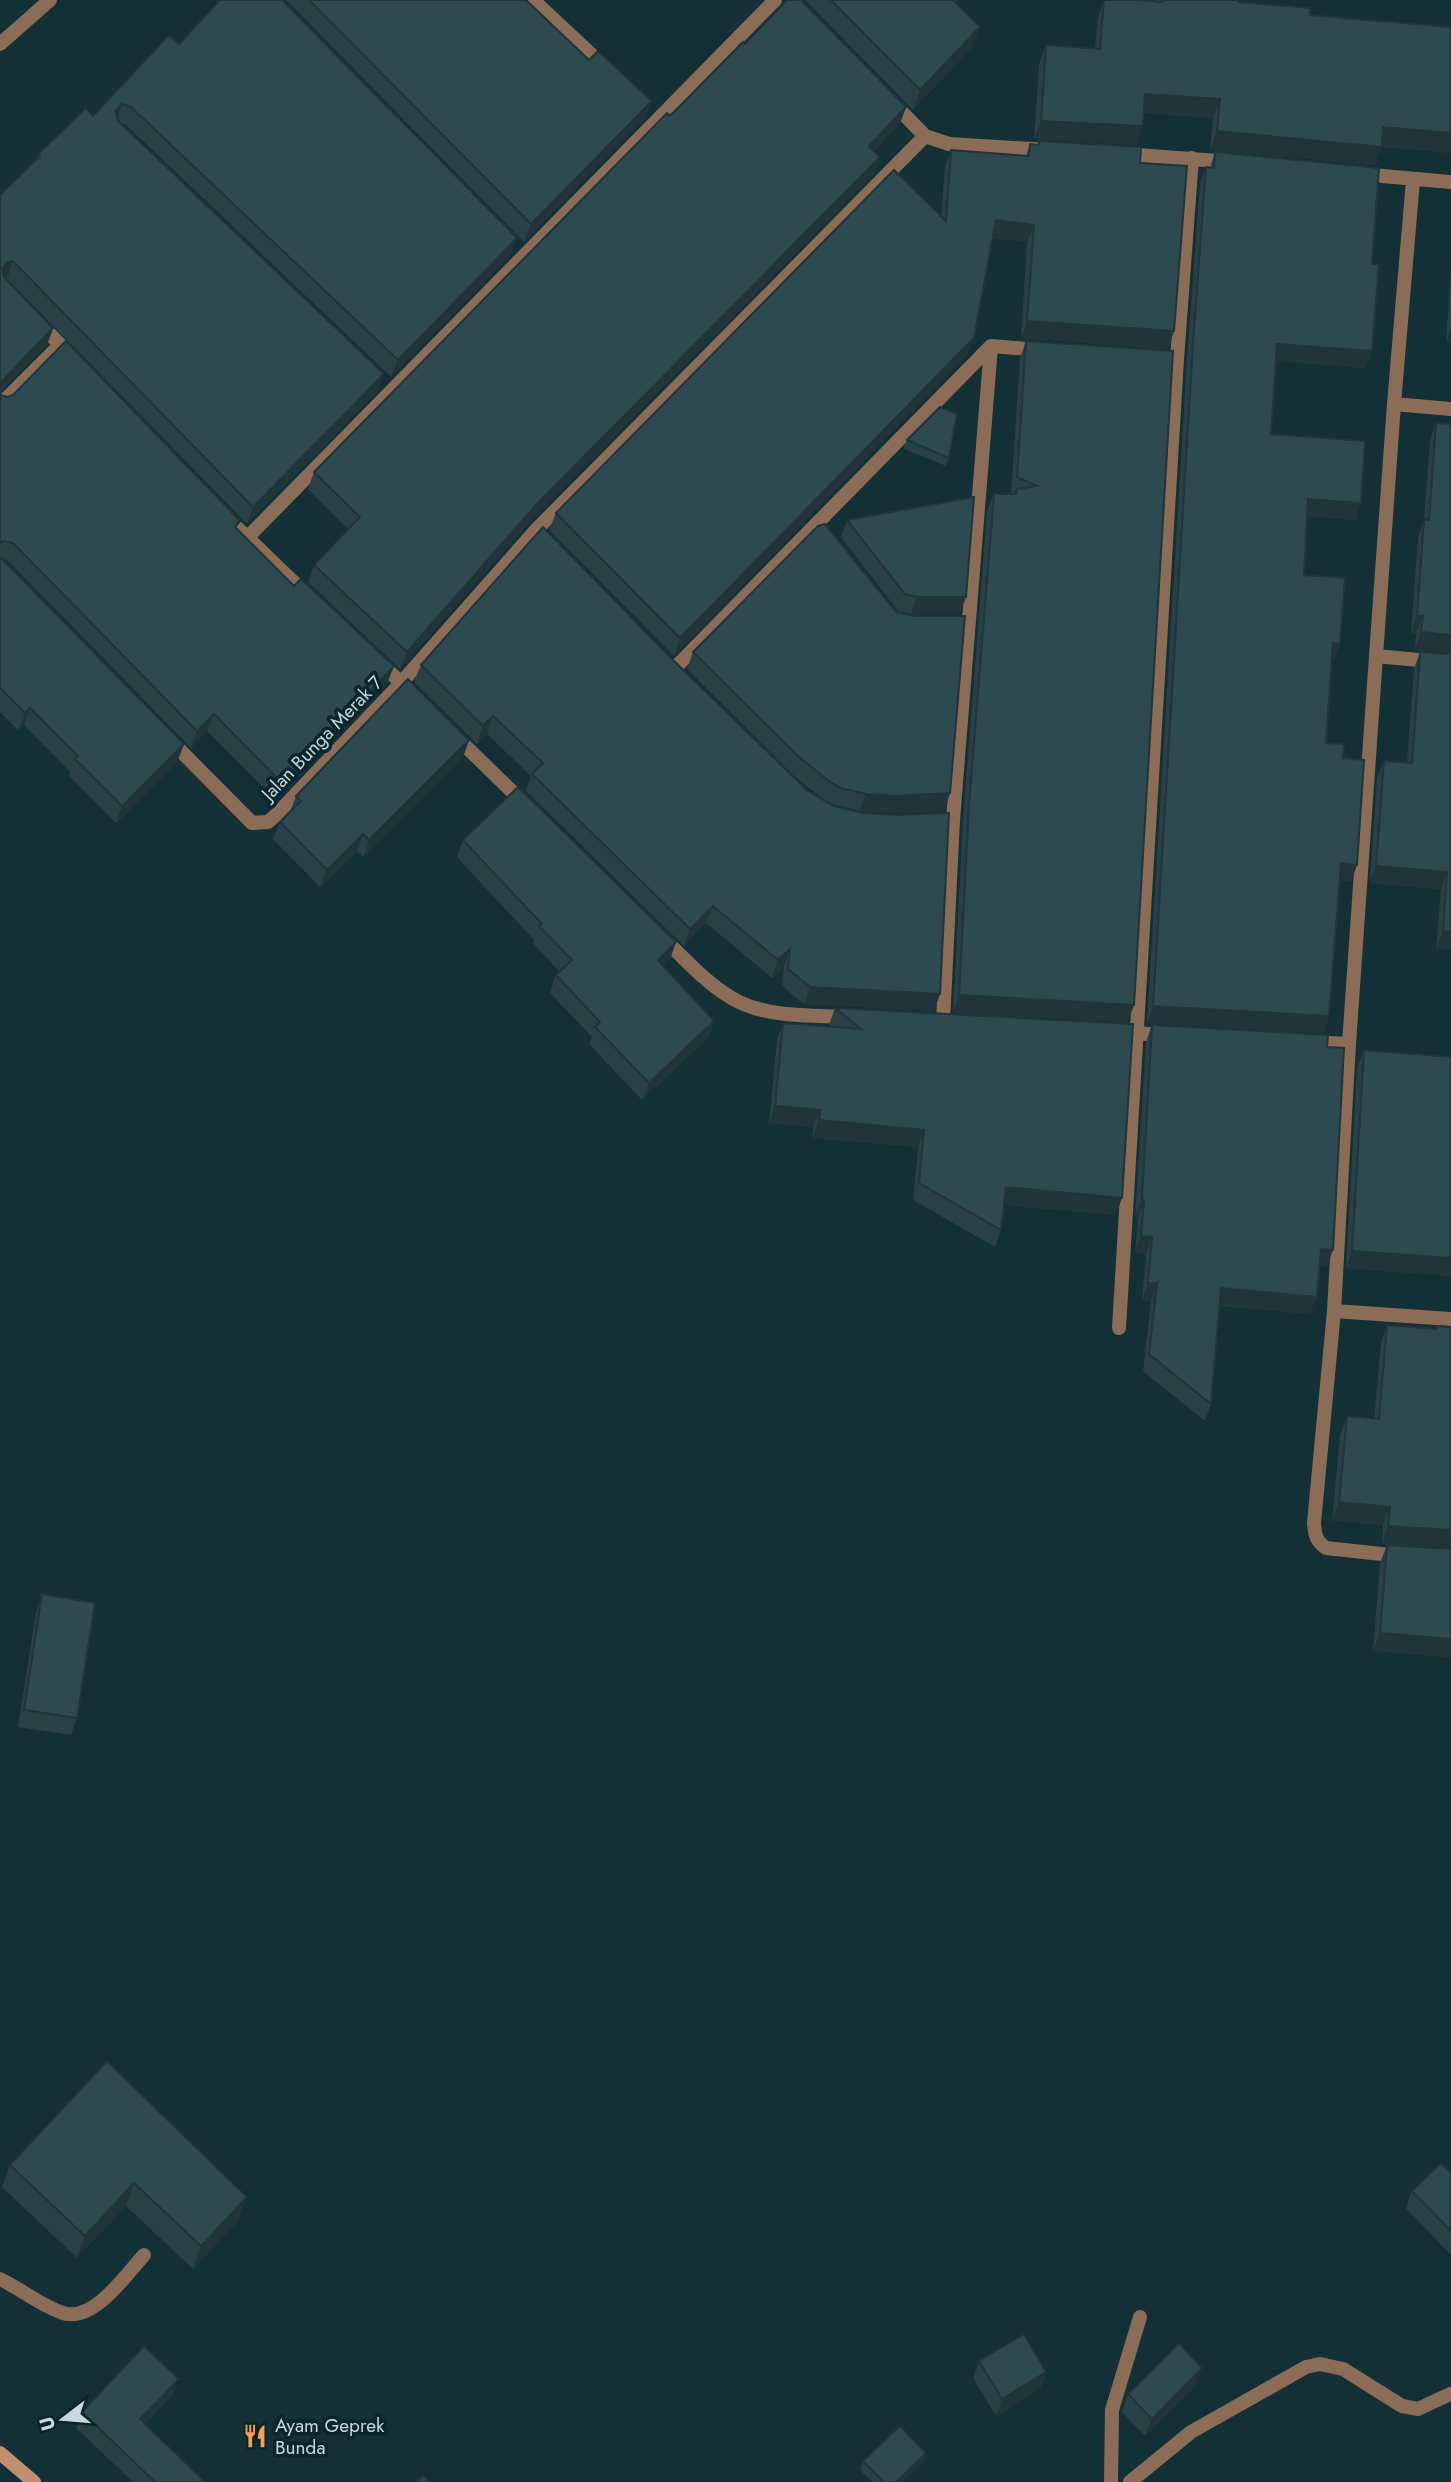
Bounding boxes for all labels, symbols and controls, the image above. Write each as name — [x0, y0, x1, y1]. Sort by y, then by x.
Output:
street label: Jalan Bunga Merak 7 — [253, 670, 389, 809]
north arrow — [28, 2384, 98, 2454]
place label: Ayam Geprek Bunda — [275, 2412, 385, 2461]
text: U — [32, 2413, 62, 2434]
restaurant icon: Ayam Geprek Bunda — [241, 2422, 269, 2450]

